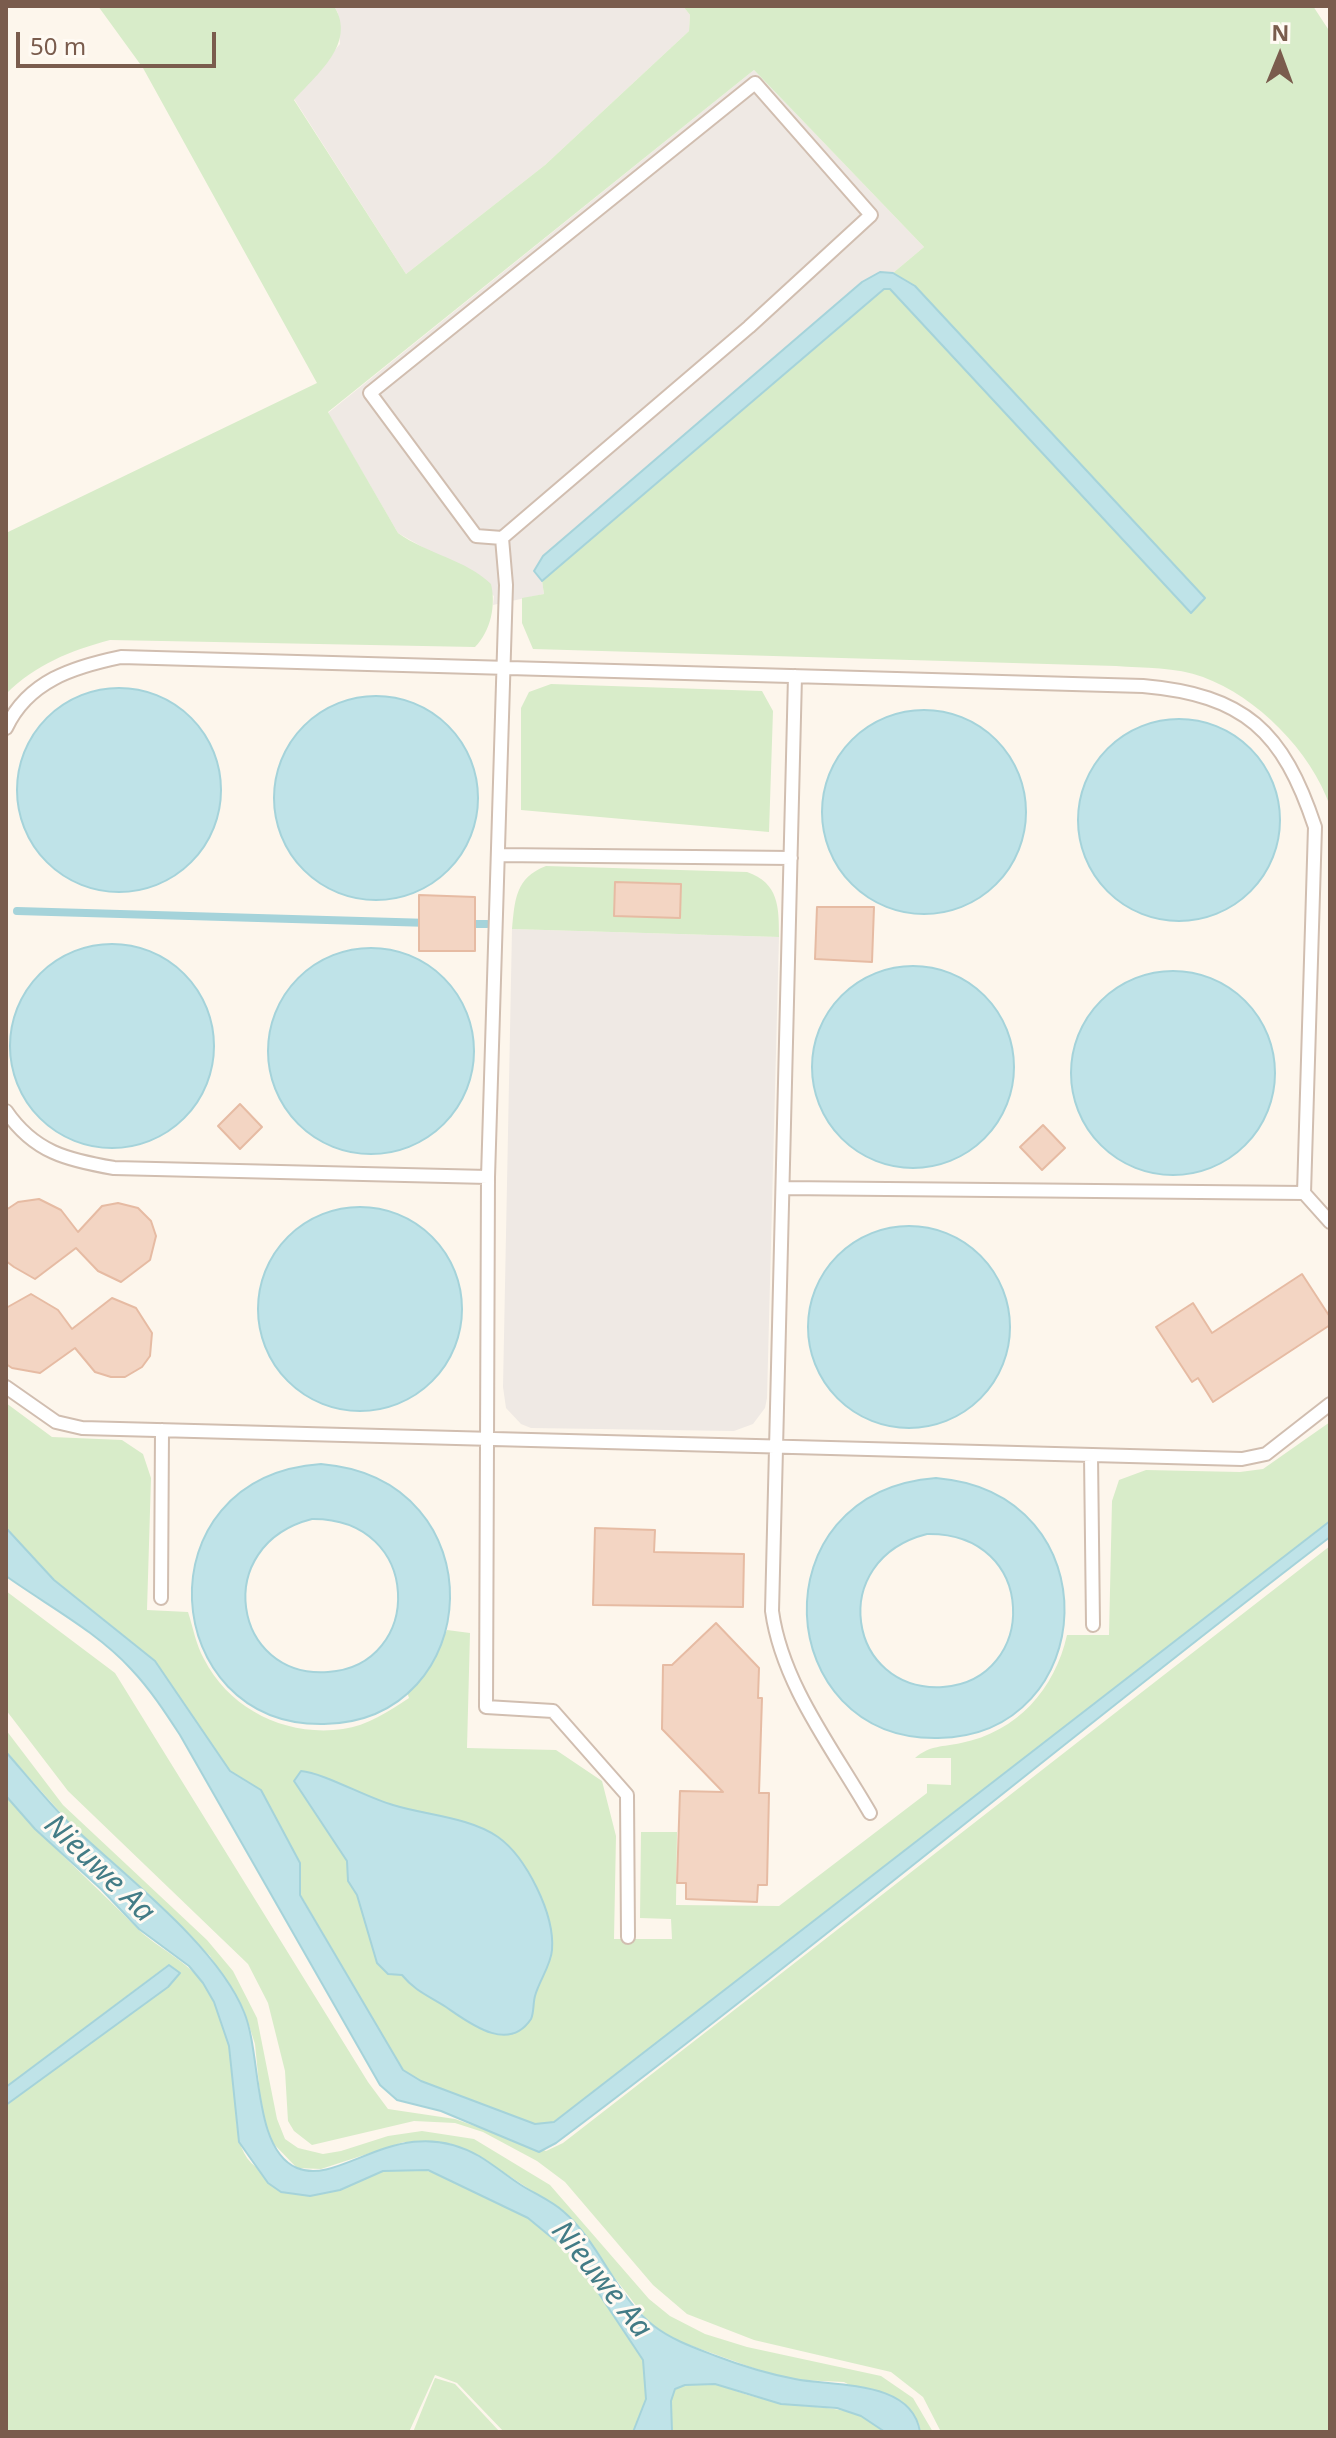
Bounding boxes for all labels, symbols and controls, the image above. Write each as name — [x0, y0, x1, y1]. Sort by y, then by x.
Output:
scale bar — [20, 16, 220, 66]
north arrow — [1240, 16, 1320, 96]
text: N — [1271, 17, 1290, 47]
text: 50 m — [30, 29, 86, 62]
water label: Nieuwe Aa — [36, 1808, 162, 1930]
water label: Nieuwe Aa — [543, 2214, 659, 2346]

